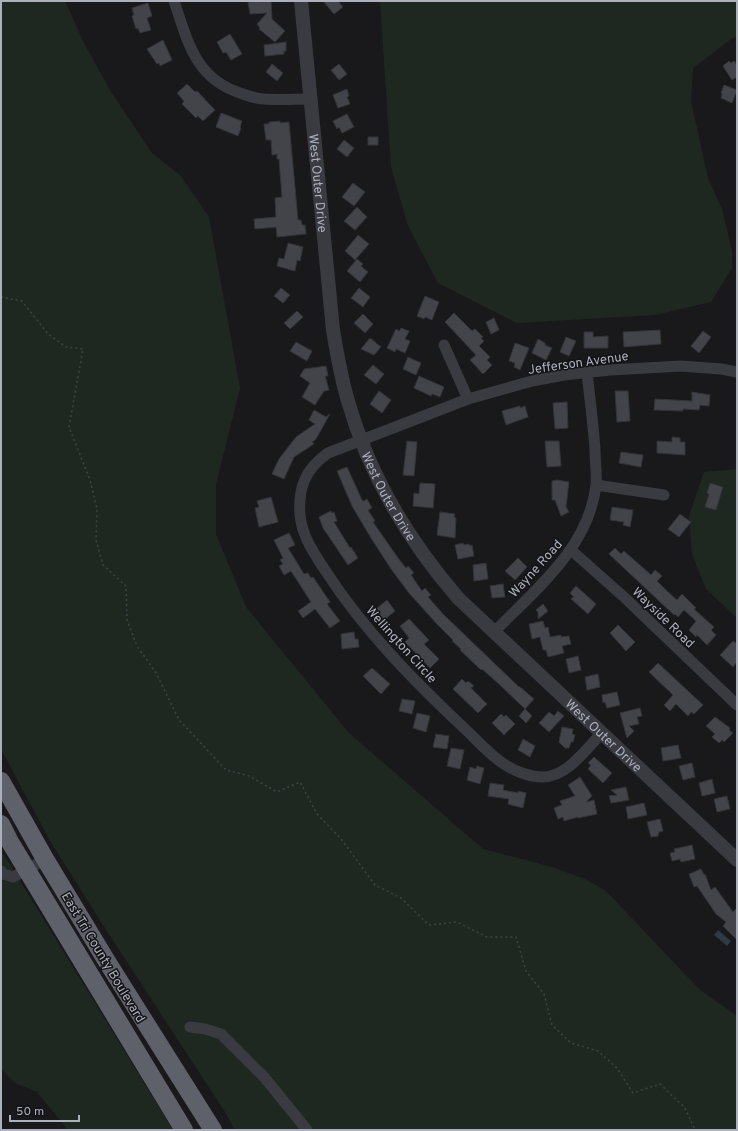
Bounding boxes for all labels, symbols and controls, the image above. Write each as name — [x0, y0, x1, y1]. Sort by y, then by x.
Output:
street label: West Outer Drive — [304, 133, 329, 233]
street label: Jefferson Avenue — [527, 349, 630, 379]
street label: West Outer Drive — [357, 450, 418, 545]
street label: Wayne Road — [506, 537, 567, 601]
street label: Wayside Road — [628, 585, 697, 652]
street label: Wellington Circle — [362, 603, 439, 687]
street label: West Outer Drive — [561, 697, 644, 776]
street label: East Tri County Boulevard — [57, 890, 148, 1026]
scale bar — [10, 1097, 79, 1123]
text: 50 m — [16, 1104, 44, 1120]

